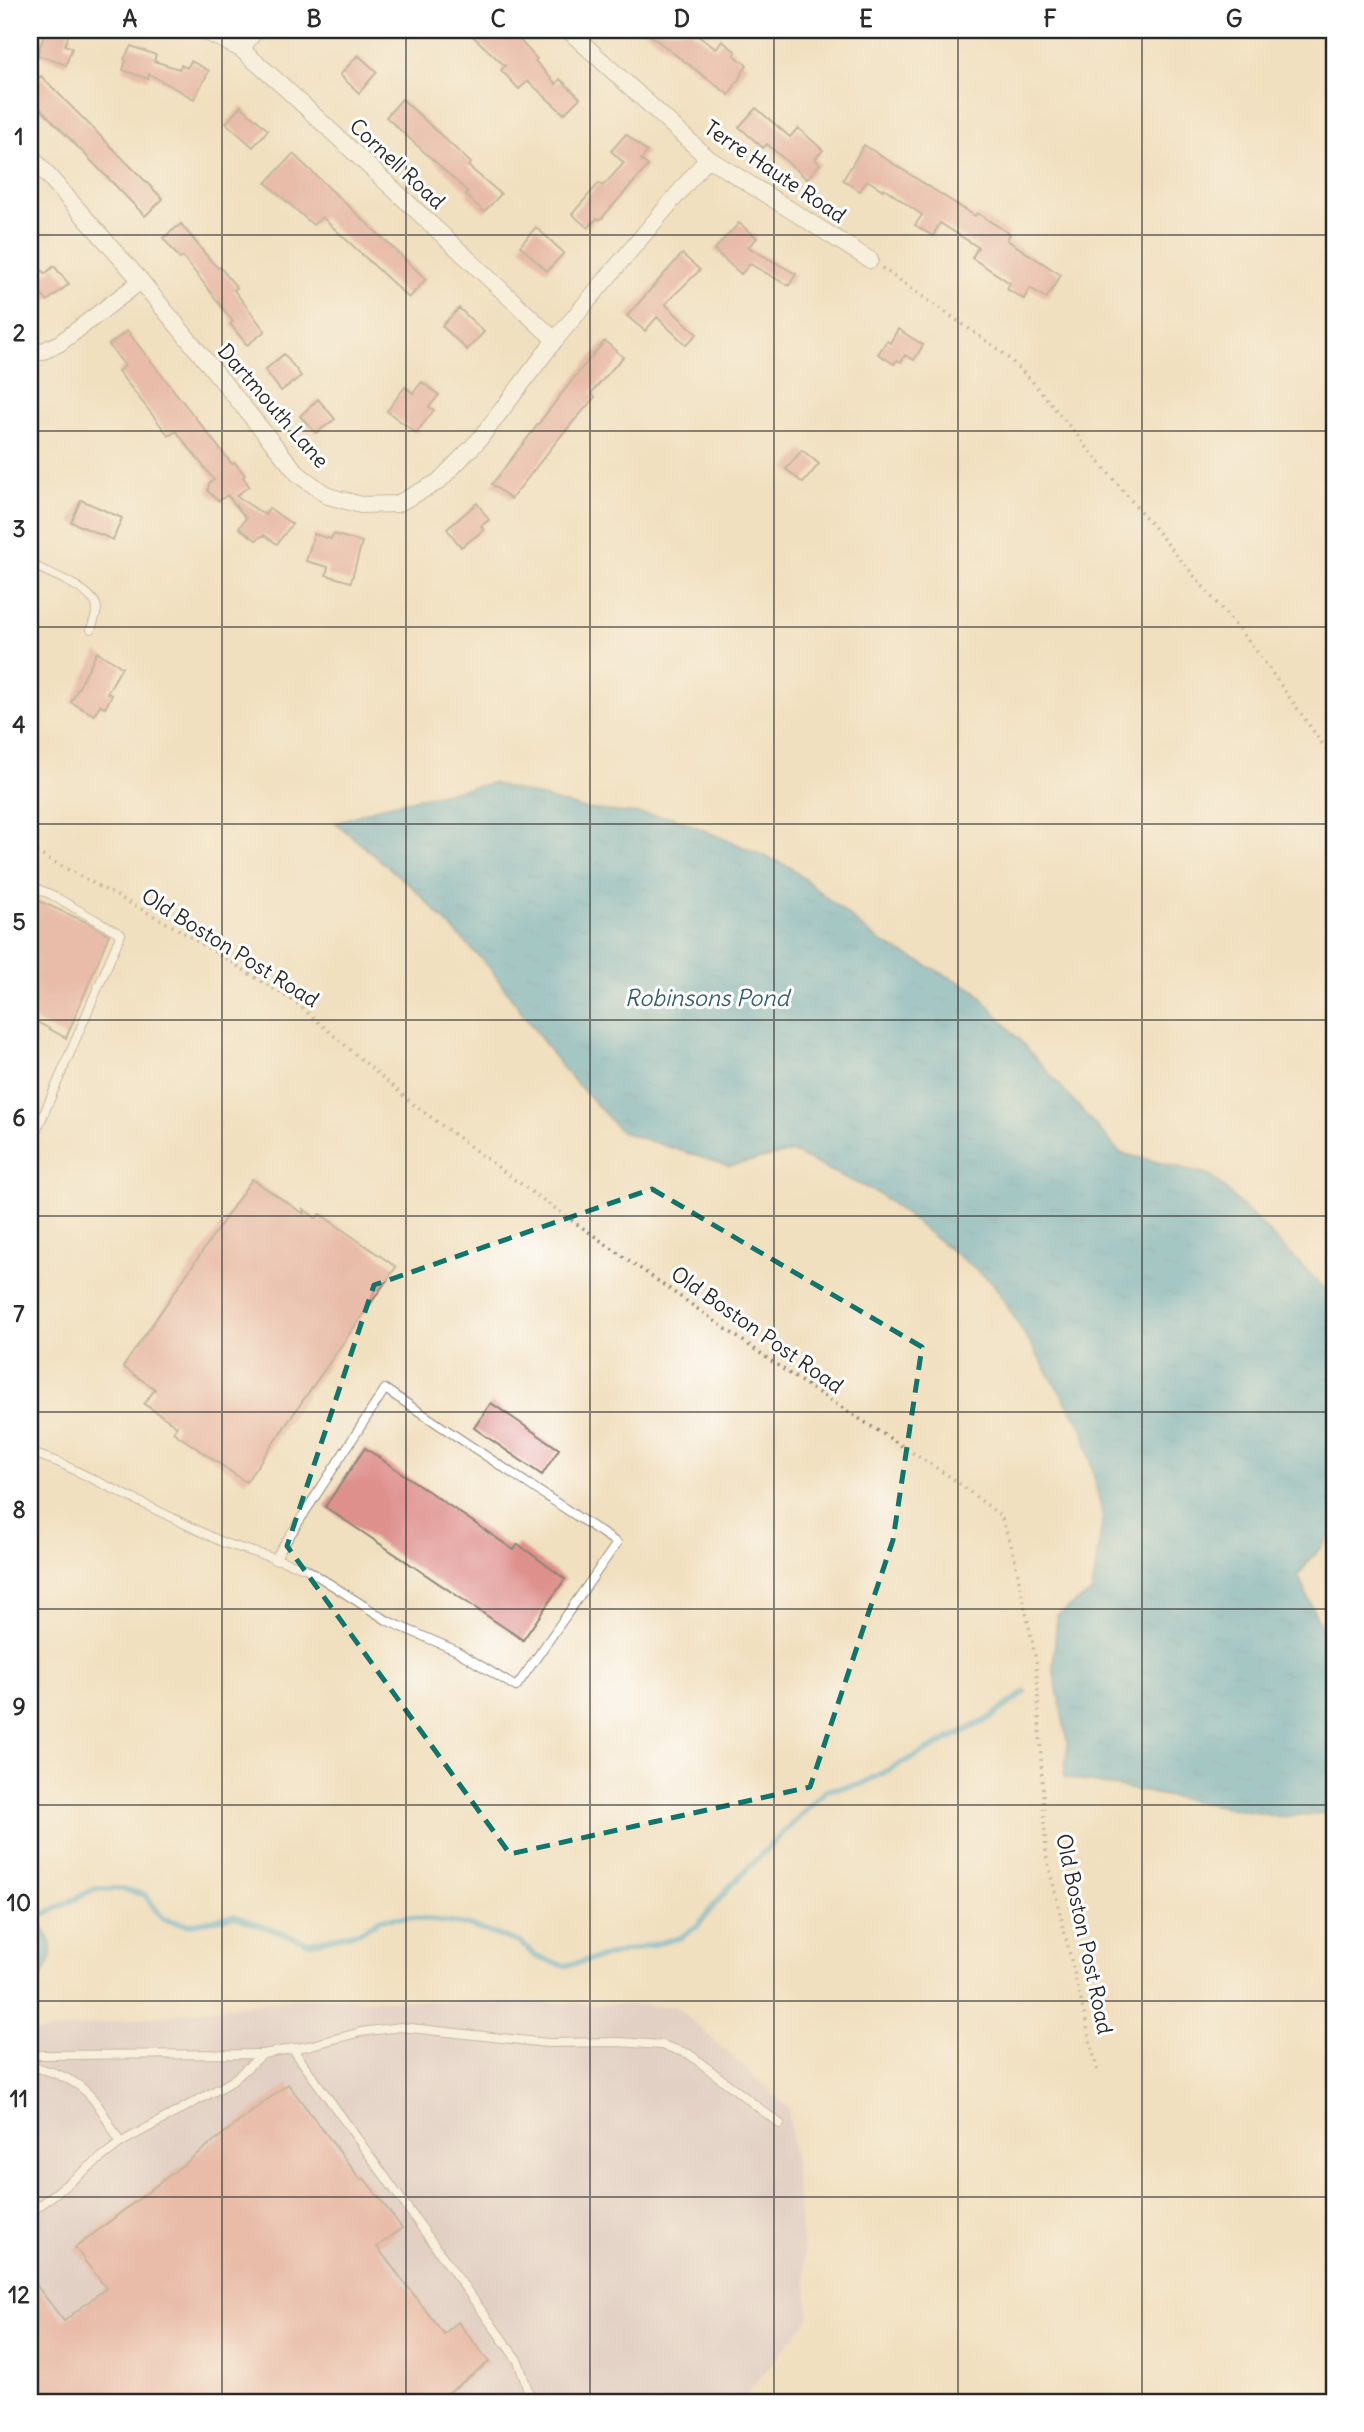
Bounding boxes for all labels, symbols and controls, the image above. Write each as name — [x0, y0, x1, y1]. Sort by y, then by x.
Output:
text: A — [123, 4, 138, 33]
text: B — [306, 4, 322, 33]
text: C — [490, 4, 506, 33]
text: D — [674, 4, 690, 33]
text: E — [859, 4, 873, 33]
text: F — [1043, 4, 1057, 33]
text: G — [1226, 4, 1242, 33]
street label: Cornell Road — [344, 112, 451, 215]
street label: Terre Haute Road — [699, 114, 851, 229]
text: 1 — [14, 122, 24, 151]
text: 2 — [13, 318, 26, 347]
street label: Dartmouth Lane — [212, 338, 335, 473]
text: 3 — [12, 514, 26, 543]
text: 4 — [12, 710, 26, 739]
street label: Old Boston Post Road — [136, 882, 324, 1013]
text: 5 — [12, 907, 26, 936]
water label: Robinsons Pond — [625, 983, 793, 1012]
text: 6 — [12, 1103, 26, 1132]
street label: Old Boston Post Road — [666, 1260, 849, 1399]
text: 7 — [13, 1299, 25, 1328]
text: 8 — [12, 1495, 26, 1524]
text: 9 — [12, 1692, 26, 1721]
street label: Old Boston Post Road — [1050, 1831, 1119, 2037]
text: 10 — [7, 1888, 31, 1917]
text: 11 — [10, 2084, 28, 2113]
text: 12 — [8, 2280, 30, 2309]

